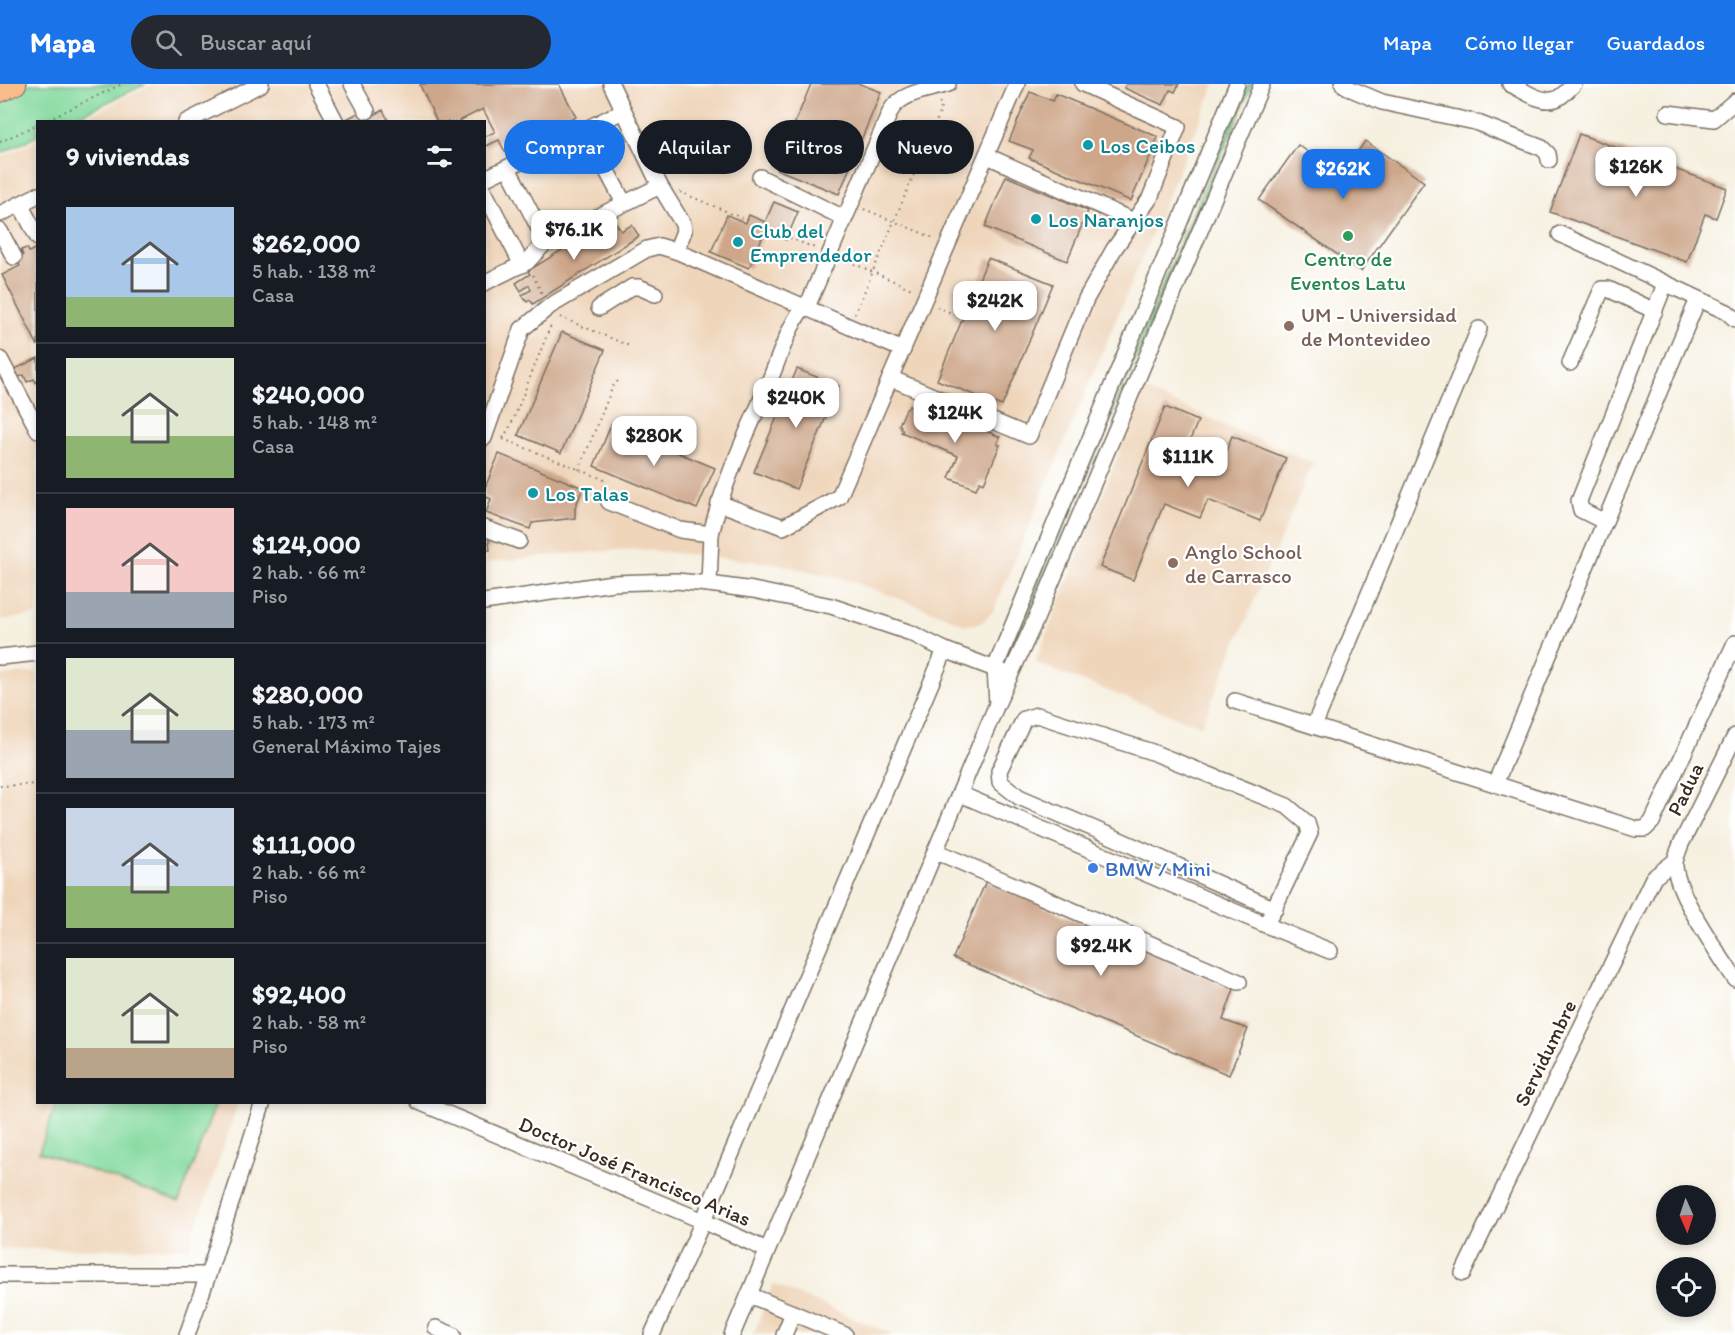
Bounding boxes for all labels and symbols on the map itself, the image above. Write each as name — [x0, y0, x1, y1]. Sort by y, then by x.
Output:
place label: Los Ceibos — [1100, 133, 1195, 158]
marker: Los Ceibos — [1081, 138, 1095, 152]
pin: $126K — [1594, 147, 1678, 198]
pin: $262K — [1301, 149, 1385, 200]
place label: Los Naranjos — [1048, 207, 1164, 232]
pin: $76.1K — [525, 210, 623, 261]
marker: Los Naranjos — [1029, 212, 1043, 226]
place label: Club del Emprendedor — [750, 218, 872, 267]
marker: Centro de Eventos Latu — [1341, 229, 1355, 243]
marker: Club del Emprendedor — [731, 235, 745, 249]
place label: Centro de Eventos Latu — [1290, 246, 1406, 295]
pin: $242K — [953, 281, 1037, 332]
place label: UM - Universidad de Montevideo — [1301, 302, 1457, 351]
marker: UM - Universidad de Montevideo — [1282, 319, 1296, 333]
pin: $240K — [754, 378, 838, 429]
pin: $124K — [913, 393, 997, 444]
pin: $280K — [612, 416, 696, 467]
pin: $111K — [1146, 437, 1230, 488]
place label: Los Talas — [545, 481, 629, 506]
marker: Los Talas — [526, 486, 540, 500]
place label: Anglo School de Carrasco — [1185, 539, 1302, 588]
marker: Anglo School de Carrasco — [1166, 556, 1180, 570]
street label: Padua — [1661, 758, 1709, 820]
place label: BMW / Mini — [1105, 856, 1211, 881]
marker: BMW / Mini — [1086, 861, 1100, 875]
pin: $92.4K — [1052, 926, 1150, 977]
street label: Servidumbre — [1508, 996, 1582, 1110]
street label: Doctor José Francisco Arias — [515, 1111, 755, 1231]
north arrow — [1656, 1185, 1716, 1245]

